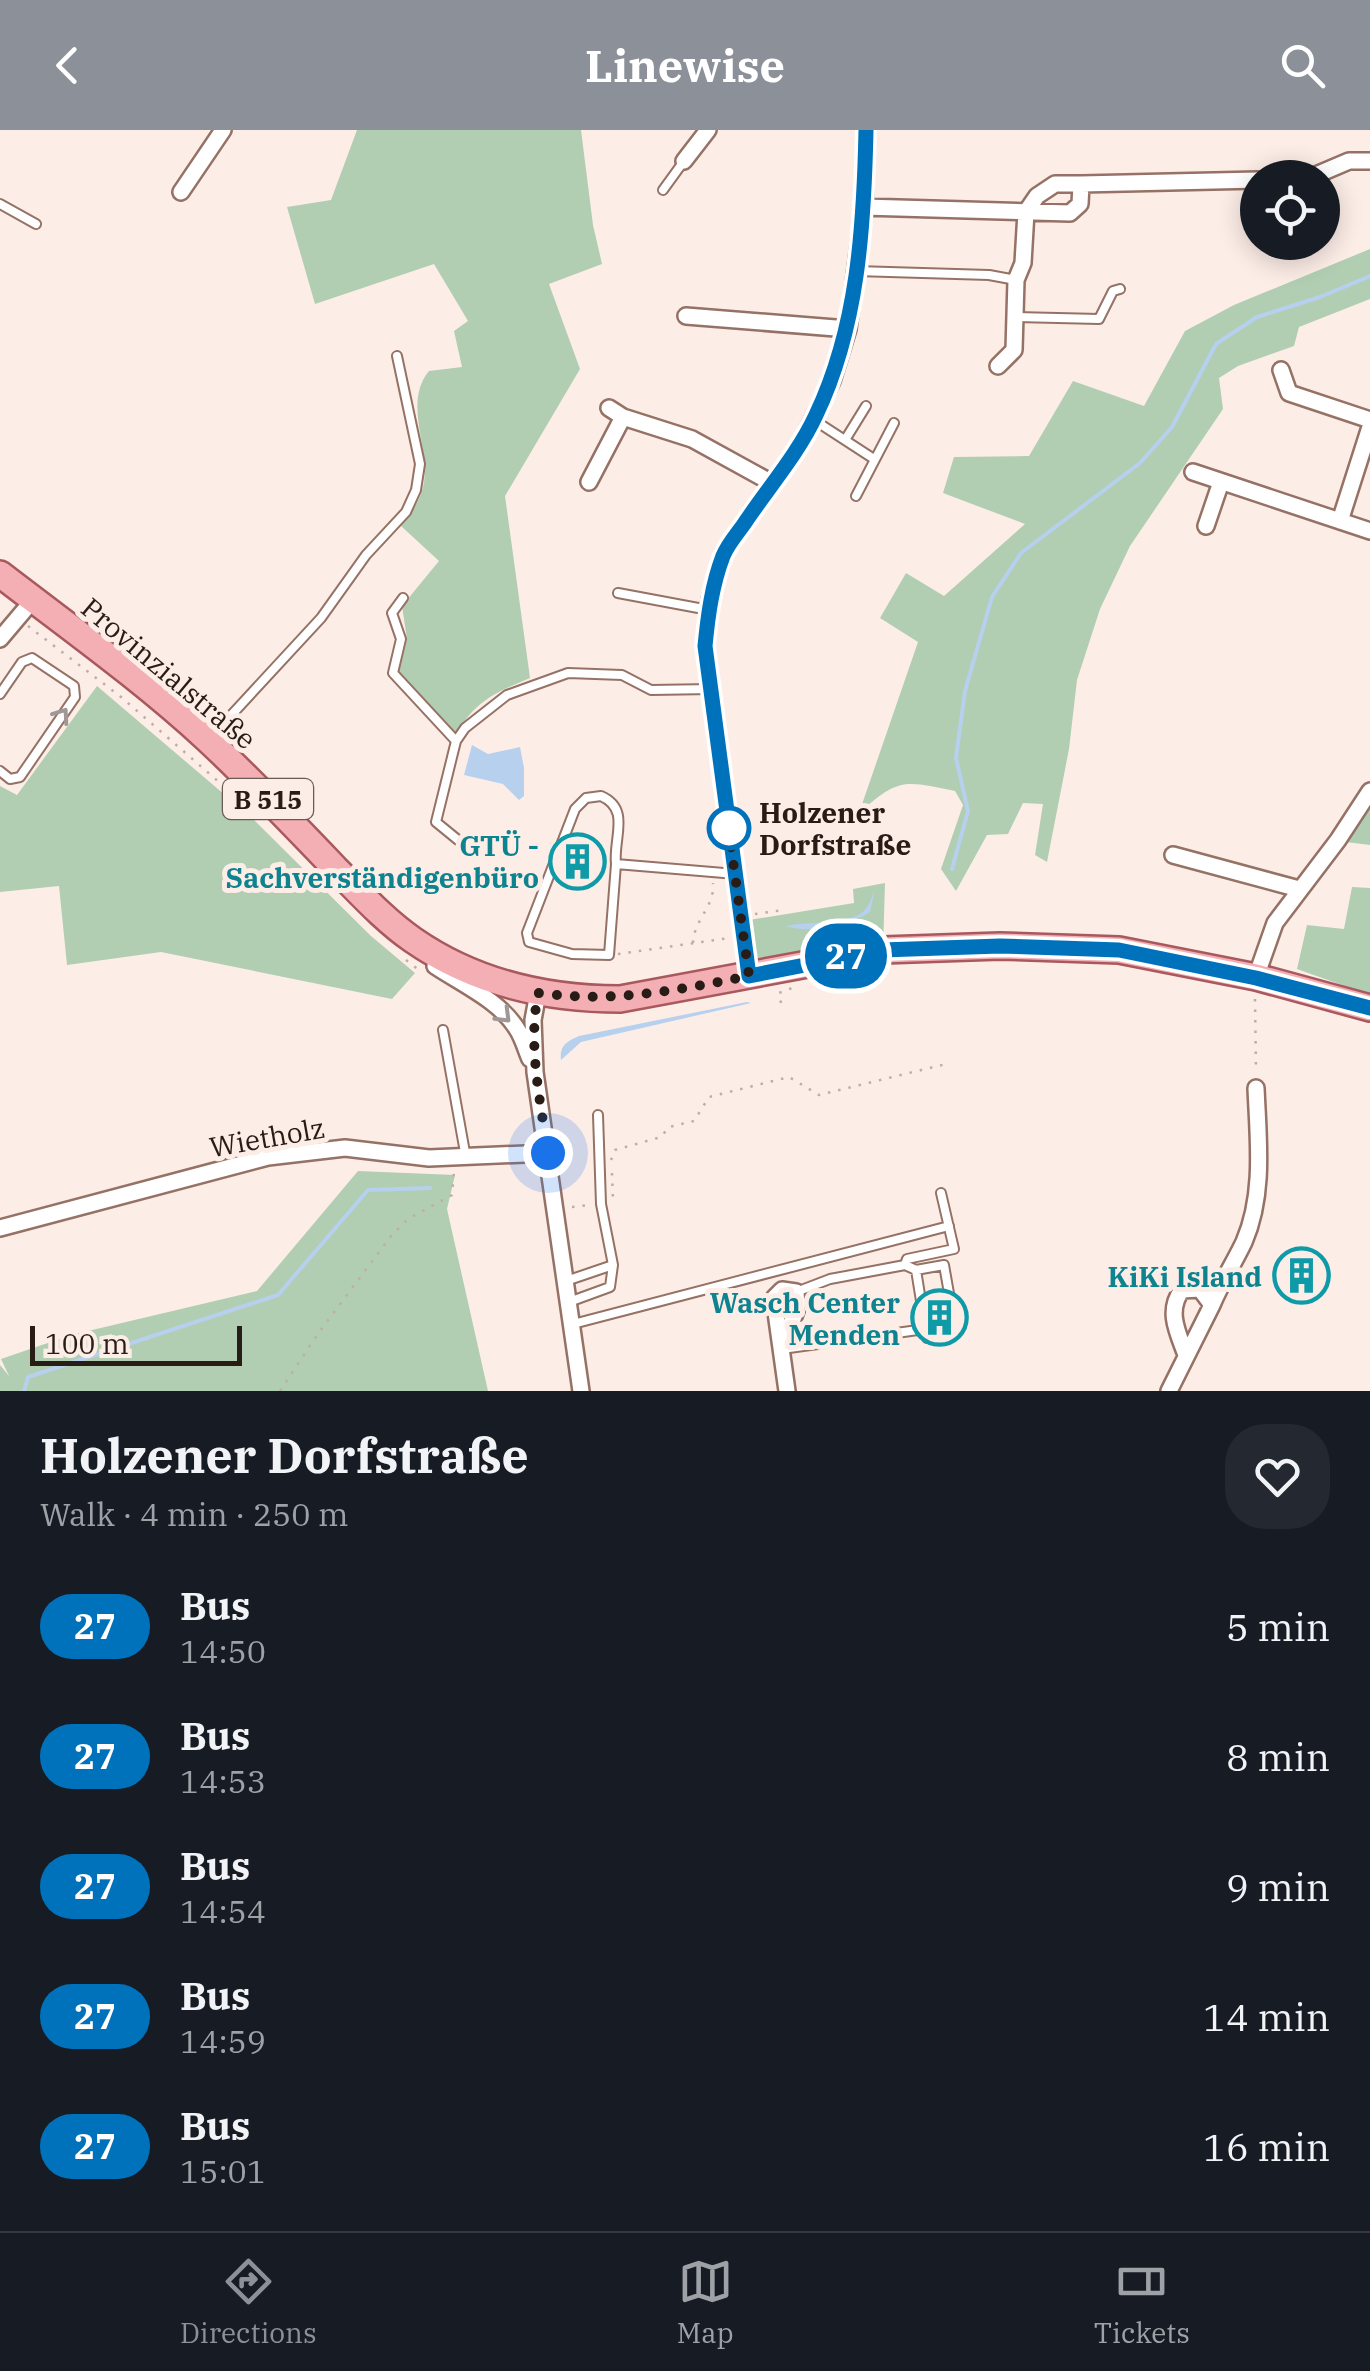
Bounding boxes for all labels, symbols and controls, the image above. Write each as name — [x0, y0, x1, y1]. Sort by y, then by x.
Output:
text: Linewise — [585, 36, 785, 94]
icon: back — [40, 38, 95, 93]
icon: search — [1275, 38, 1330, 93]
map controls — [1240, 160, 1340, 260]
button: locate — [1240, 160, 1340, 260]
street label: Provinzialstraße — [74, 589, 264, 757]
one-way arrow — [50, 708, 68, 727]
road number: B 515 — [223, 779, 313, 819]
place label: Holzener Dorfstraße — [759, 794, 911, 863]
marker: Holzener Dorfstraße — [708, 807, 750, 849]
place label: GTÜ - Sachverständigenbüro — [226, 827, 539, 896]
building icon: GTÜ - Sachverständigenbüro — [548, 831, 608, 891]
line badge: 27 — [801, 924, 891, 988]
text: 27 — [825, 933, 867, 979]
one-way arrow — [493, 1004, 511, 1022]
street label: Wietholz — [207, 1109, 327, 1165]
your location — [523, 1128, 573, 1178]
building icon: KiKi Island — [1271, 1246, 1331, 1306]
place label: KiKi Island — [1107, 1258, 1262, 1295]
place label: Wasch Center Menden — [710, 1284, 900, 1353]
building icon: Wasch Center Menden — [909, 1288, 969, 1348]
scale bar — [30, 1321, 242, 1366]
text: 100 m — [45, 1325, 129, 1362]
text: Holzener Dorfstraße — [40, 1424, 529, 1486]
button: heart — [1225, 1424, 1330, 1529]
text: Walk · 4 min · 250 m — [40, 1493, 348, 1535]
text: Bus — [180, 1581, 250, 1630]
text: 5 min — [1226, 1602, 1330, 1651]
text: 27 — [74, 1603, 116, 1649]
text: 14:50 — [180, 1630, 266, 1672]
text: Bus — [180, 1711, 250, 1760]
text: 8 min — [1226, 1732, 1330, 1781]
text: 27 — [74, 1733, 116, 1779]
text: 14:53 — [180, 1760, 266, 1802]
text: Bus — [180, 1841, 250, 1890]
text: 9 min — [1226, 1862, 1330, 1911]
text: 27 — [74, 1863, 116, 1909]
text: 14:54 — [180, 1890, 266, 1932]
text: Bus — [180, 1971, 250, 2020]
text: 14 min — [1203, 1992, 1330, 2041]
text: 27 — [74, 1993, 116, 2039]
text: 14:59 — [180, 2020, 266, 2062]
text: Bus — [180, 2101, 250, 2150]
text: 16 min — [1203, 2122, 1330, 2171]
text: 27 — [74, 2123, 116, 2169]
text: 15:01 — [180, 2150, 266, 2192]
tab: Directions — [180, 2254, 317, 2351]
tab: Map — [677, 2254, 734, 2351]
tab: Tickets — [1094, 2254, 1190, 2351]

